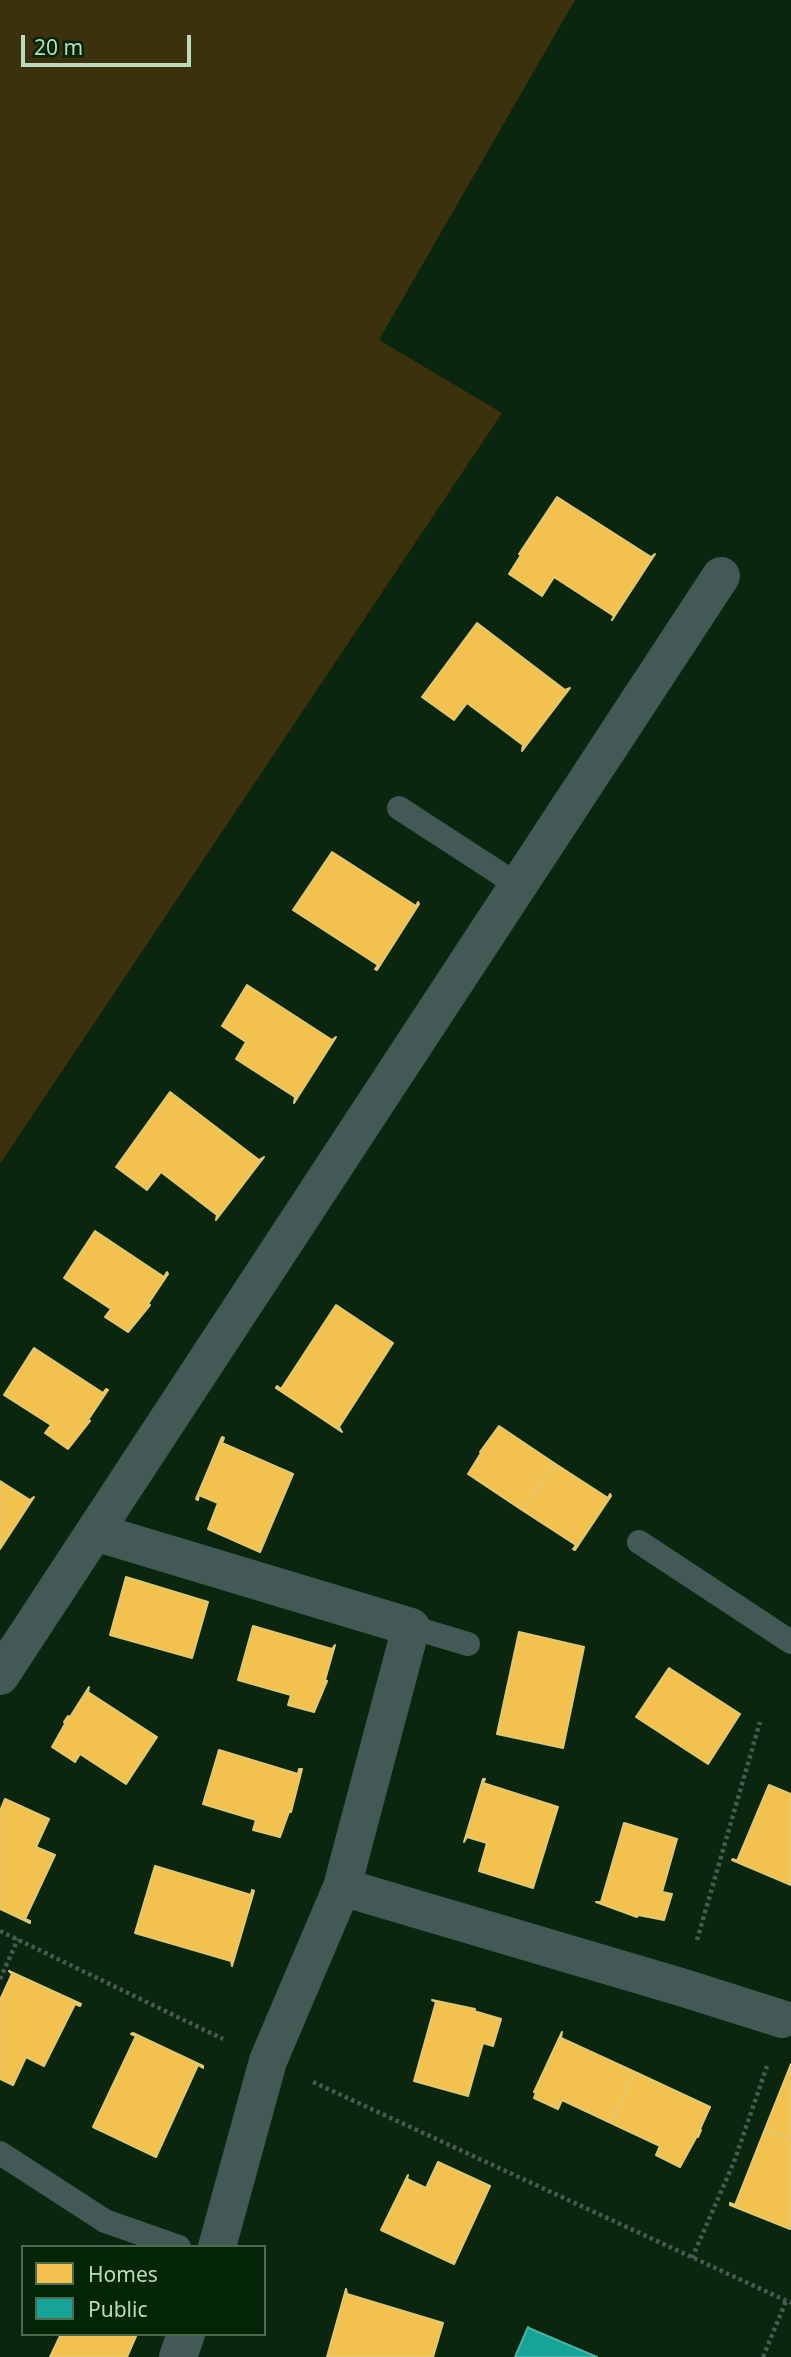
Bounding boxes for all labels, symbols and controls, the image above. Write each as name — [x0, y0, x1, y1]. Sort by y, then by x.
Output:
scale bar — [24, 21, 194, 65]
text: 20 m — [34, 33, 83, 61]
legend — [21, 2245, 266, 2336]
text: Homes — [88, 2260, 158, 2288]
text: Public — [88, 2295, 148, 2323]

